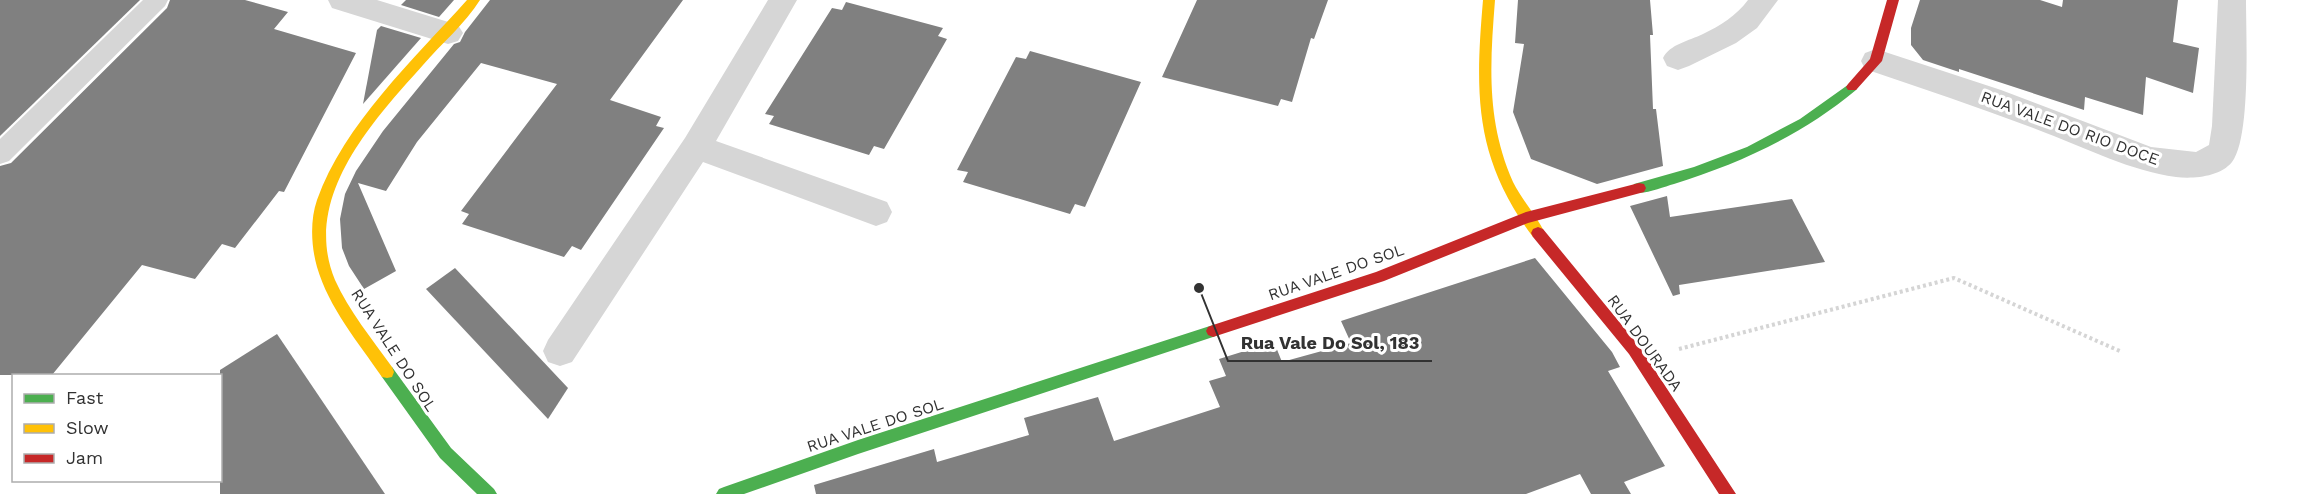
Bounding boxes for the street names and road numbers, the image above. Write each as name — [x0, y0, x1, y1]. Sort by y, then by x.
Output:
street label: RUA VALE DO RIO DOCE — [1978, 87, 2162, 169]
street label: RUA VALE DO SOL — [1266, 240, 1407, 304]
street label: RUA VALE DO SOL — [347, 285, 441, 415]
street label: RUA DOURADA — [1604, 291, 1687, 395]
street label: RUA VALE DO SOL — [804, 394, 946, 456]

